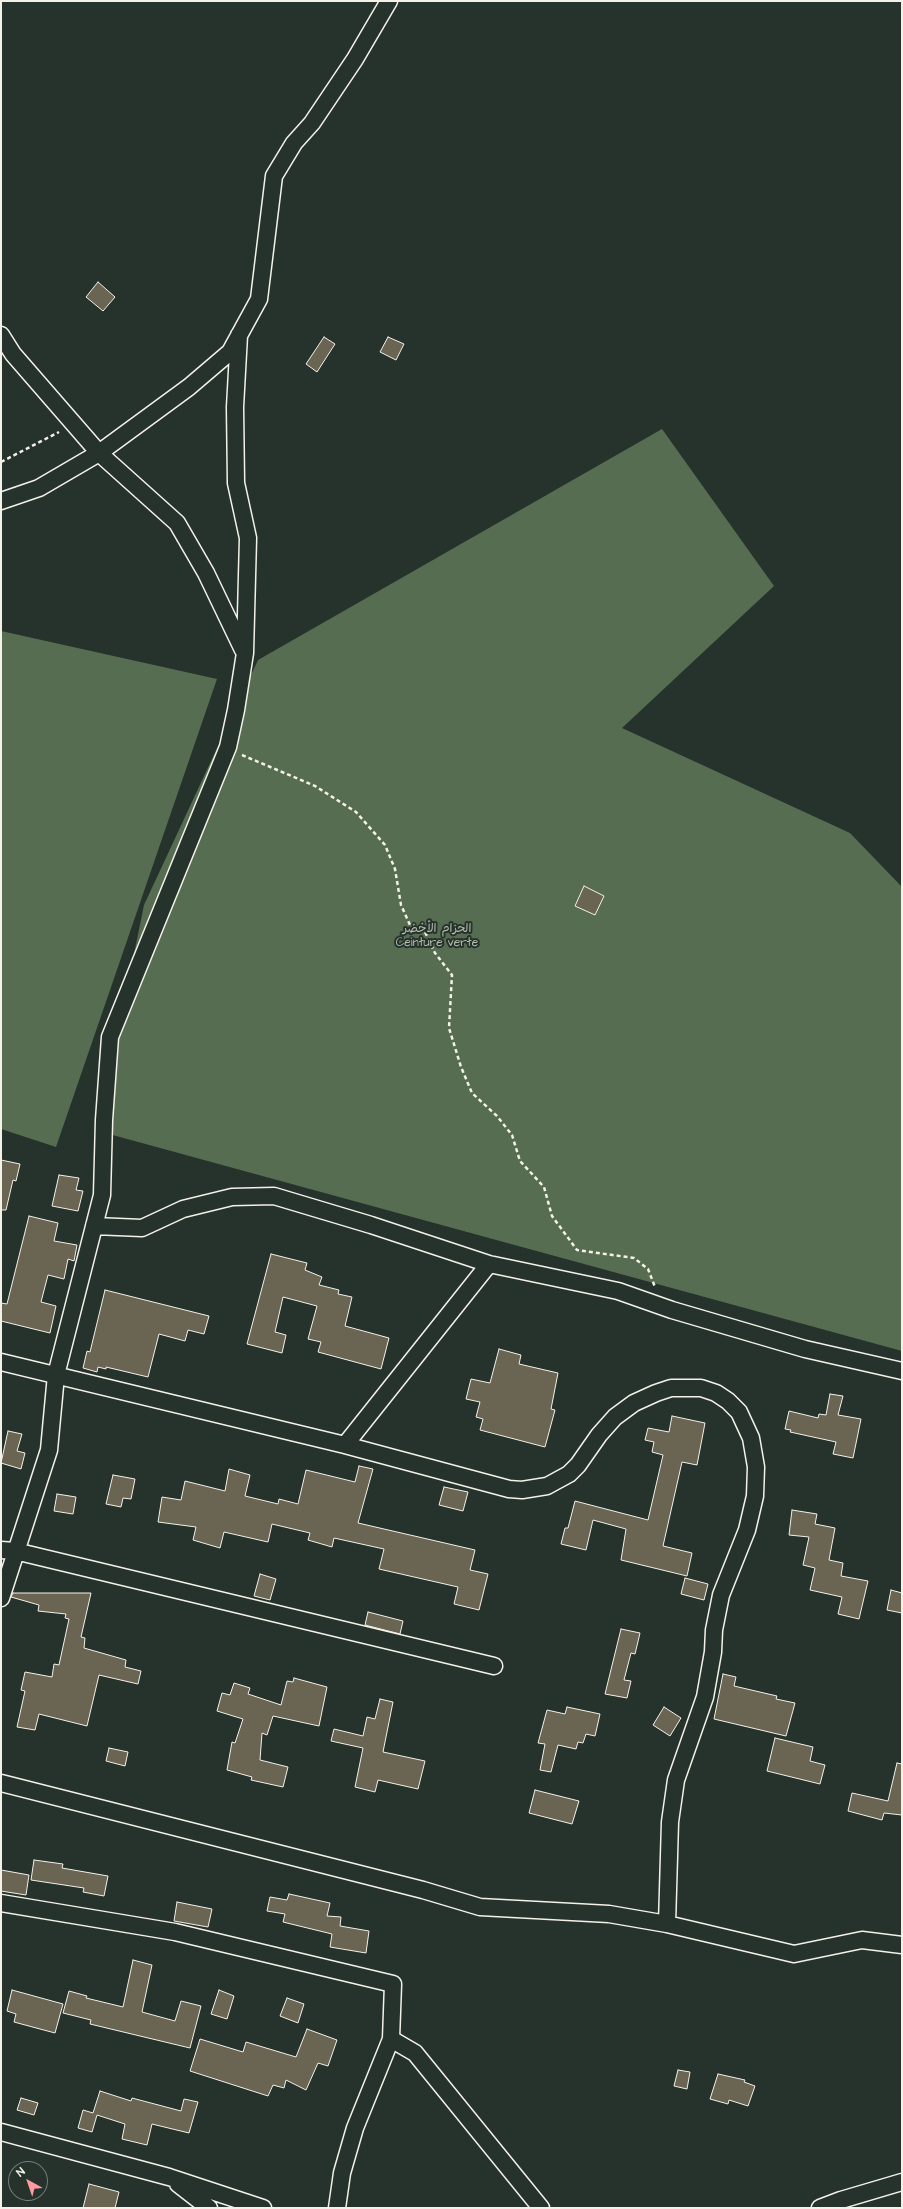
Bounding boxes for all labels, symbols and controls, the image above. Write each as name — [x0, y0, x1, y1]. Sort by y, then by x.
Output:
park label: الحزام الأخضر Ceinture verte — [396, 922, 478, 950]
north arrow — [8, 2161, 48, 2201]
text: N — [13, 2164, 28, 2180]

